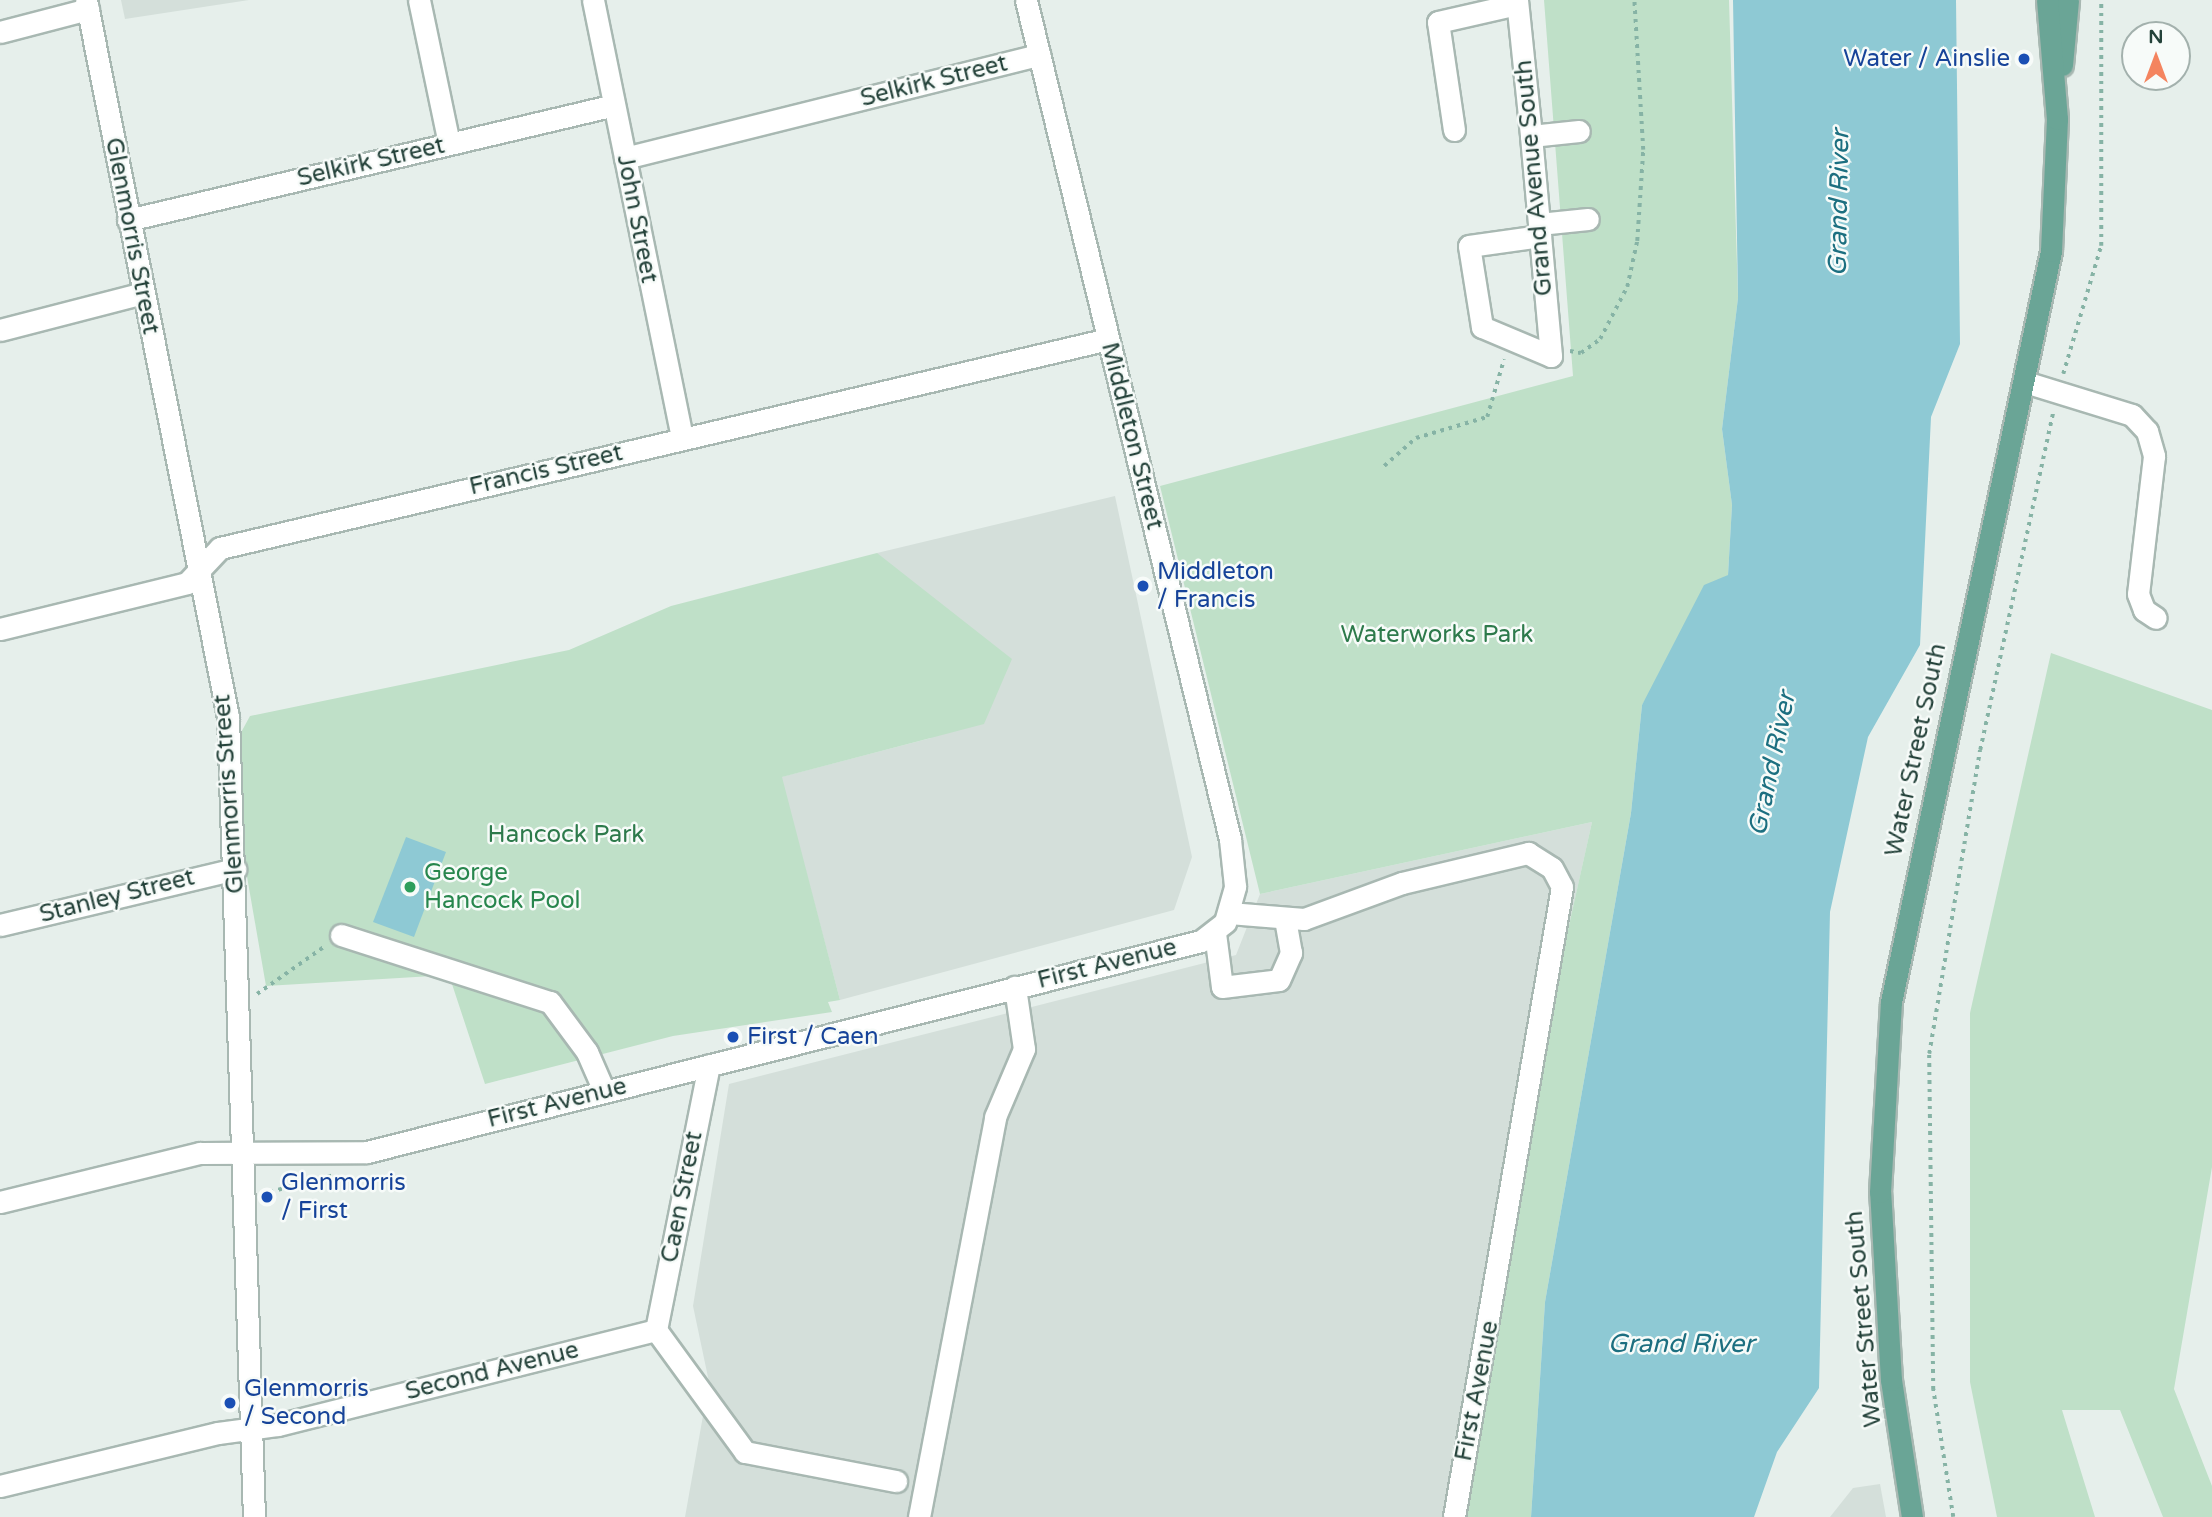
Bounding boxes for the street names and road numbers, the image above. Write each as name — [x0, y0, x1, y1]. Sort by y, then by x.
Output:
street label: Selkirk Street — [857, 49, 1011, 113]
street label: Grand Avenue South — [1509, 59, 1559, 297]
street label: Selkirk Street — [294, 131, 448, 193]
street label: Glenmorris Street — [99, 135, 165, 337]
street label: John Street — [610, 153, 664, 285]
street label: Middleton Street — [1095, 339, 1169, 533]
street label: Francis Street — [467, 438, 625, 502]
street label: Water Street South — [1879, 641, 1953, 859]
street label: Glenmorris Street — [208, 693, 250, 895]
street label: Stanley Street — [37, 863, 197, 929]
street label: First Avenue — [1035, 933, 1179, 995]
street label: First Avenue — [485, 1072, 629, 1134]
street label: Caen Street — [655, 1129, 709, 1265]
street label: Water Street South — [1840, 1210, 1888, 1428]
street label: First Avenue — [1449, 1318, 1505, 1464]
street label: Second Avenue — [402, 1336, 582, 1406]

